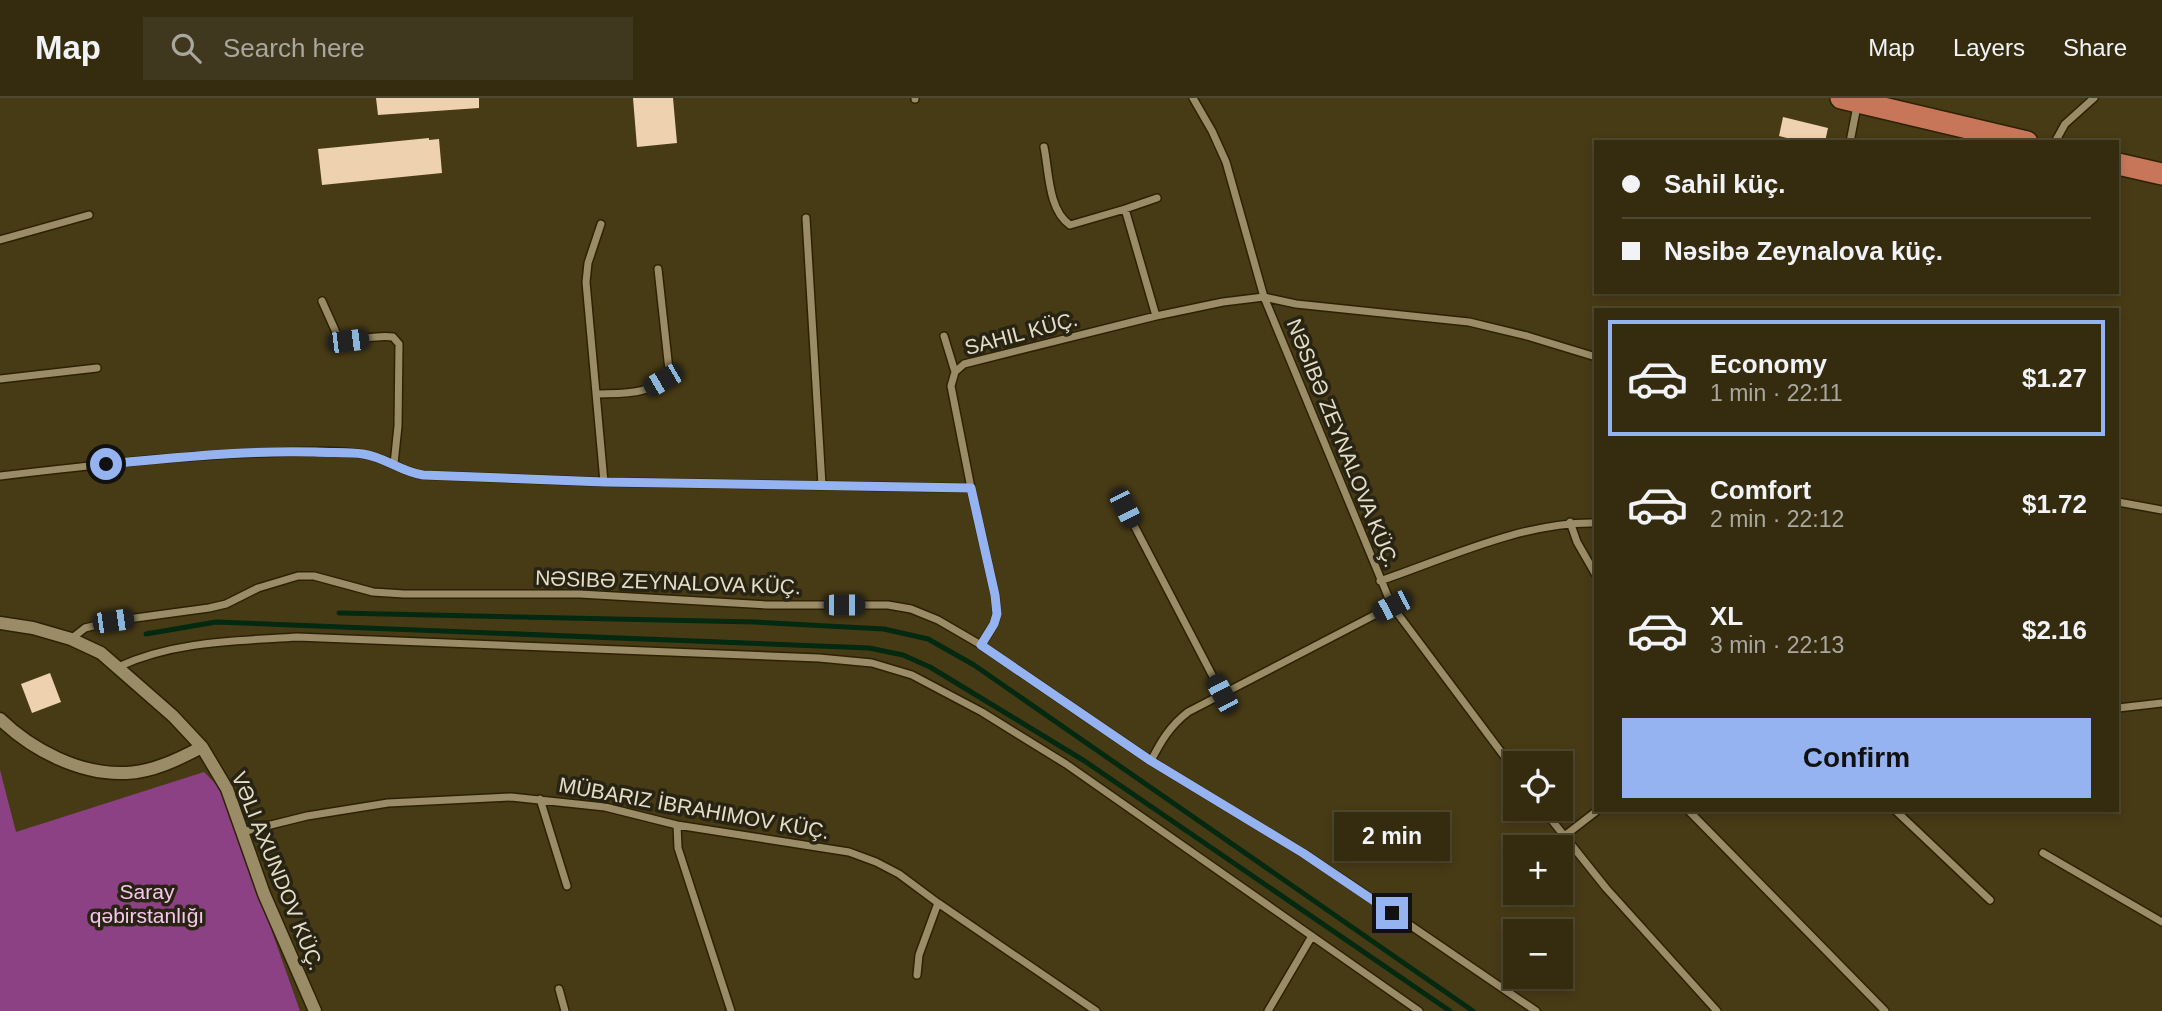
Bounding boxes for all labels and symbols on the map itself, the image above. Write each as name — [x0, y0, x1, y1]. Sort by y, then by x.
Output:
street label: SAHIL KÜÇ. — [962, 307, 1080, 359]
street label: NƏSIBƏ ZEYNALOVA KÜÇ. — [1283, 315, 1403, 571]
car — [326, 328, 371, 354]
car — [640, 360, 687, 400]
route start — [90, 448, 122, 480]
car — [1107, 485, 1144, 531]
street label: NƏSIBƏ ZEYNALOVA KÜÇ. — [535, 566, 801, 598]
car — [1369, 587, 1416, 625]
car — [824, 595, 866, 616]
car — [91, 608, 136, 634]
car — [1203, 671, 1242, 717]
street label: VƏLI AXUNDOV KÜÇ. — [228, 768, 328, 974]
street label: MÜBARIZ İBRAHIMOV KÜÇ. — [557, 773, 831, 843]
callout: 2 min — [1334, 812, 1450, 860]
park label: Saray qəbirstanlığı — [90, 880, 204, 927]
route end — [1376, 897, 1408, 929]

